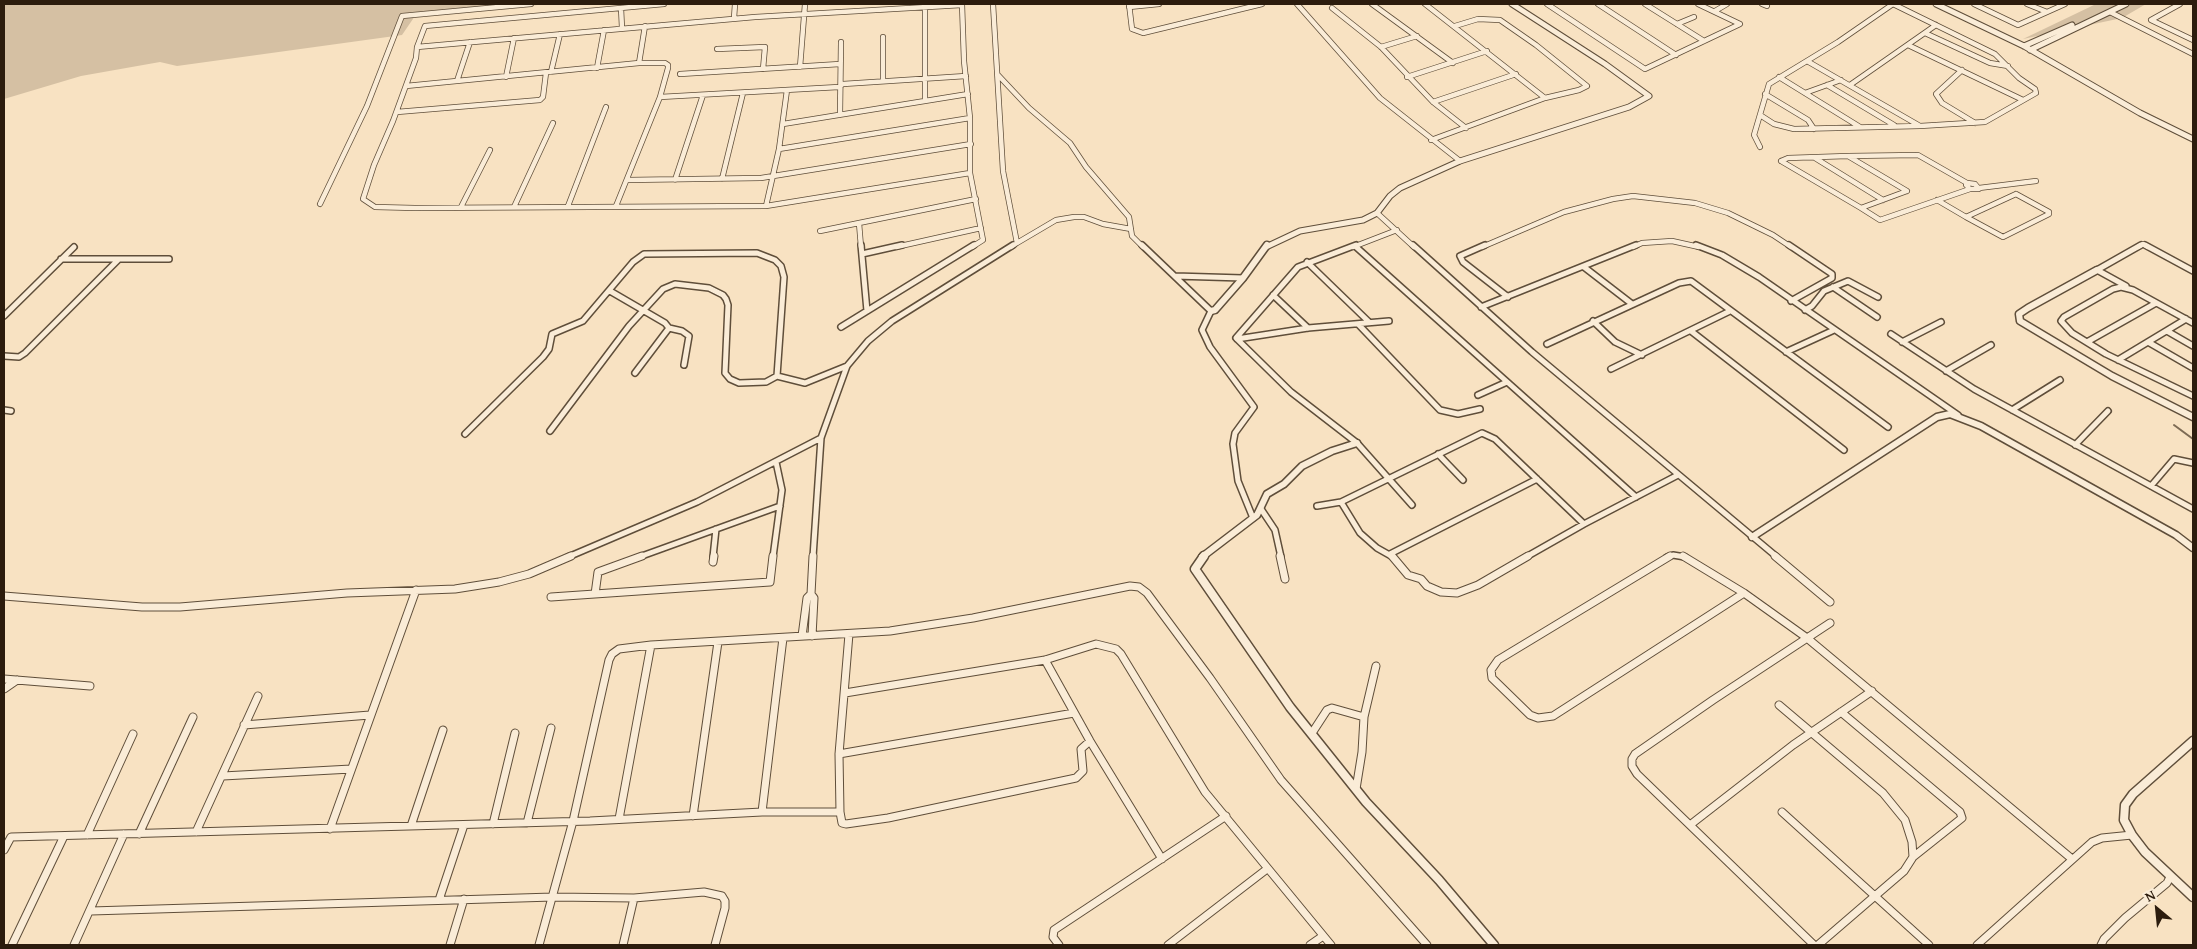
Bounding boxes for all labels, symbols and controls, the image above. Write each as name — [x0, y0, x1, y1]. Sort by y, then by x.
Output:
north arrow — [2132, 884, 2182, 934]
text: N — [2141, 885, 2159, 907]

